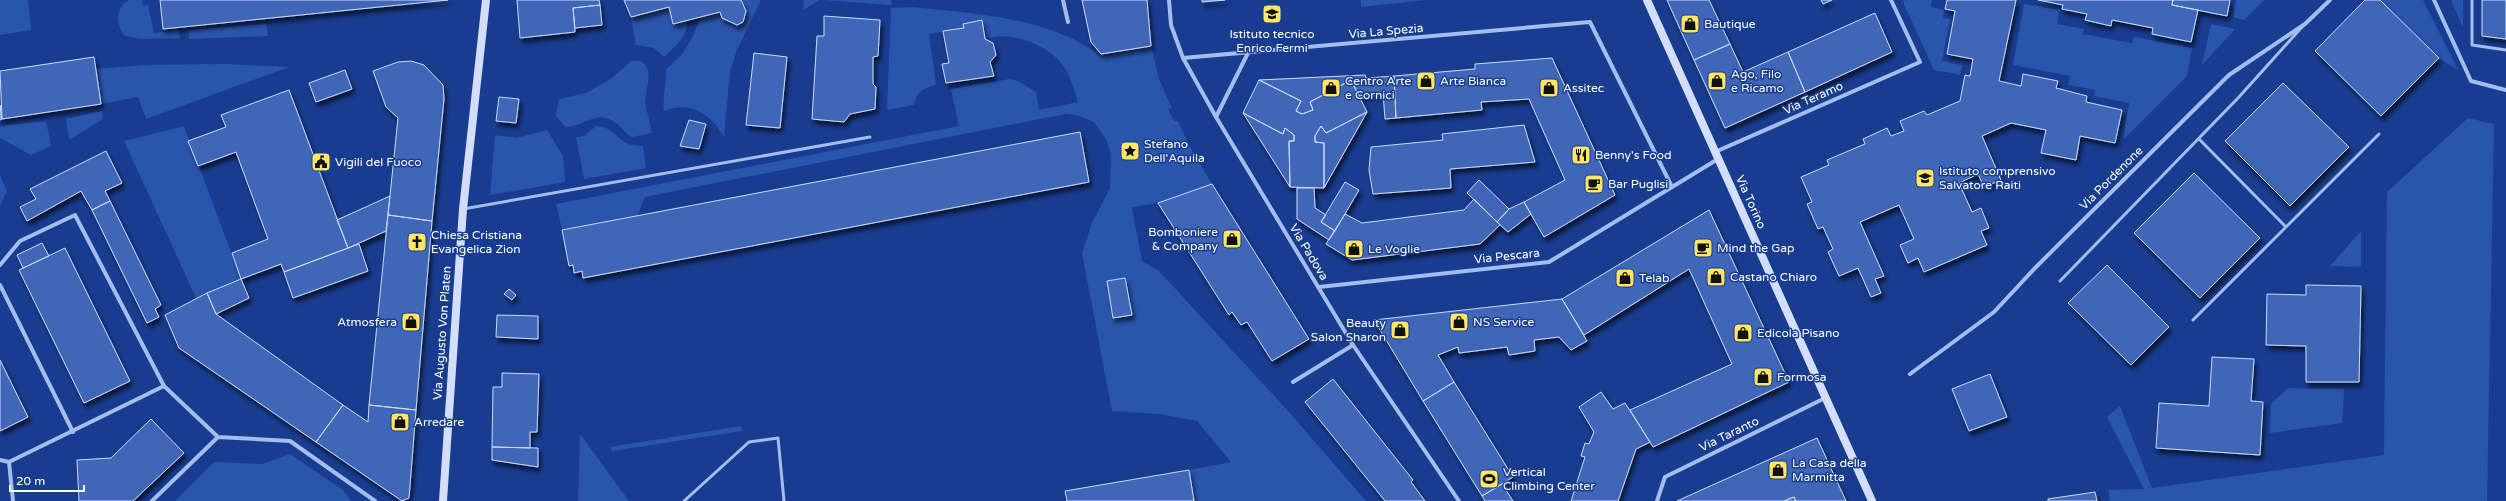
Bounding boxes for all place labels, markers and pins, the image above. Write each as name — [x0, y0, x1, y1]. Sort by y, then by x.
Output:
school or university icon: Istituto tecnico Enrico Fermi — [1261, 3, 1283, 25]
shop icon: Bautique — [1679, 13, 1701, 35]
place label: Bautique — [1704, 17, 1756, 31]
place label: Istituto tecnico Enrico Fermi — [1229, 27, 1315, 55]
place label: Ago, Filo e Ricamo — [1731, 67, 1784, 95]
shop icon: Arte Bianca — [1415, 70, 1437, 92]
shop icon: Ago, Filo e Ricamo — [1706, 70, 1728, 92]
place label: Centro Arte e Cornici — [1345, 74, 1411, 102]
place label: Arte Bianca — [1440, 74, 1506, 88]
shop icon: Centro Arte e Cornici — [1320, 77, 1342, 99]
shop icon: Assitec — [1538, 77, 1560, 99]
place label: Assitec — [1563, 81, 1604, 95]
place label: Stefano Dell'Aquila — [1144, 137, 1205, 165]
place icon: Stefano Dell'Aquila — [1119, 140, 1141, 162]
restaurant icon: Benny's Food — [1570, 144, 1592, 166]
place label: Benny's Food — [1595, 148, 1672, 162]
public building icon: Vigili del Fuoco — [310, 151, 332, 173]
place label: Vigili del Fuoco — [335, 155, 421, 169]
place label: Istituto comprensivo Salvatore Raiti — [1939, 164, 2055, 192]
school or university icon: Istituto comprensivo Salvatore Raiti — [1914, 167, 1936, 189]
cafe icon: Bar Puglisi — [1583, 173, 1605, 195]
place label: Bar Puglisi — [1608, 177, 1668, 191]
place label: Bomboniere & Company — [1148, 225, 1219, 253]
place label: Chiesa Cristiana Evangelica Zion — [431, 228, 522, 256]
shop icon: Bomboniere & Company — [1221, 228, 1243, 250]
church icon: Chiesa Cristiana Evangelica Zion — [406, 231, 428, 253]
cafe icon: Mind the Gap — [1692, 237, 1714, 259]
shop icon: Le Voglie — [1343, 238, 1365, 260]
place label: Mind the Gap — [1717, 241, 1795, 255]
place label: Le Voglie — [1368, 242, 1420, 256]
shop icon: Castano Chiaro — [1705, 266, 1727, 288]
shop icon: Telab — [1614, 267, 1636, 289]
place label: Castano Chiaro — [1730, 270, 1817, 284]
place label: Telab — [1639, 271, 1670, 285]
shop icon: Atmosfera — [400, 311, 422, 333]
shop icon: NS Service — [1448, 311, 1470, 333]
place label: Atmosfera — [337, 315, 397, 329]
place label: NS Service — [1473, 315, 1535, 329]
place label: Beauty Salon Sharon — [1311, 316, 1387, 344]
shop icon: Beauty Salon Sharon — [1389, 319, 1411, 341]
shop icon: Edicola Pisano — [1732, 322, 1754, 344]
place label: Edicola Pisano — [1757, 326, 1840, 340]
shop icon: Formosa — [1752, 366, 1774, 388]
place label: Formosa — [1777, 370, 1827, 384]
shop icon: Arredare — [389, 411, 411, 433]
place label: Arredare — [414, 415, 464, 429]
place label: La Casa della Marmitta — [1792, 456, 1867, 484]
shop icon: La Casa della Marmitta — [1767, 459, 1789, 481]
place label: Vertical Climbing Center — [1503, 465, 1595, 493]
sports icon: Vertical Climbing Center — [1478, 468, 1500, 490]

